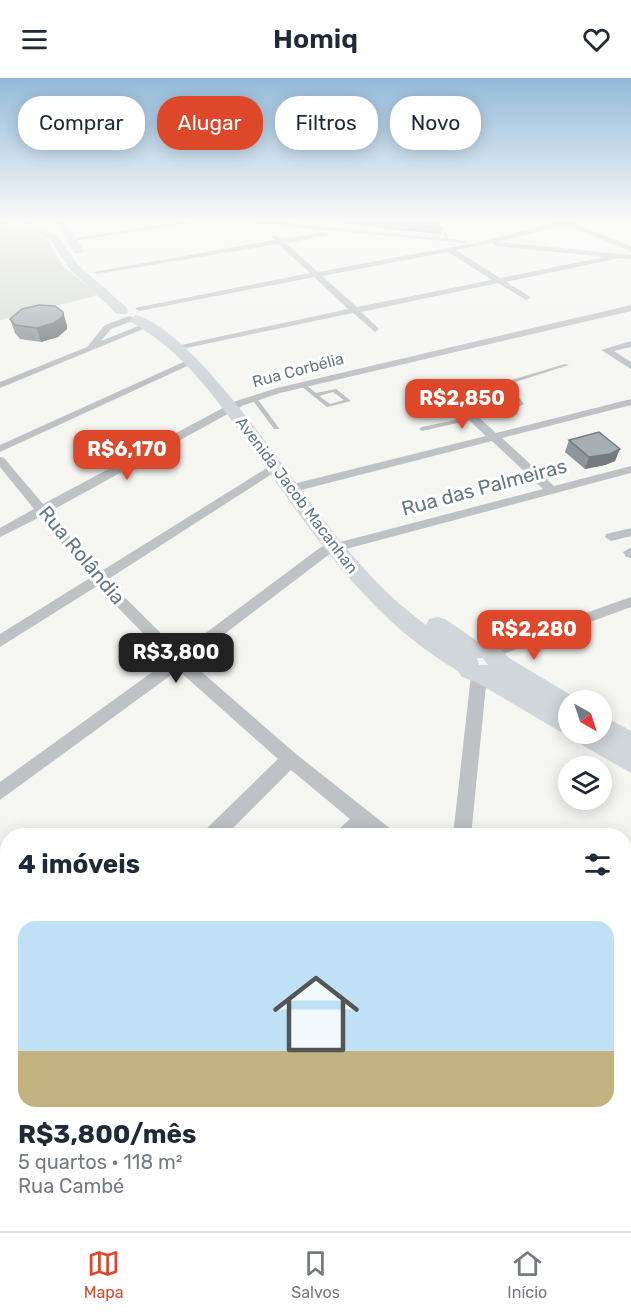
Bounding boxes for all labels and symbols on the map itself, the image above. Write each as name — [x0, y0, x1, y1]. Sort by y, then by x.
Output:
street label: Rua Corbélia — [250, 349, 346, 391]
pin: R$2,850 — [407, 379, 517, 430]
street label: Avenida Jacob Macanhan — [232, 413, 362, 577]
pin: R$6,170 — [72, 430, 182, 481]
street label: Rua das Palmeiras — [399, 453, 569, 521]
street label: Rua Rolândia — [34, 501, 130, 609]
pin: R$2,280 — [479, 610, 589, 661]
pin: R$3,800 — [121, 633, 231, 684]
north arrow — [558, 690, 612, 744]

